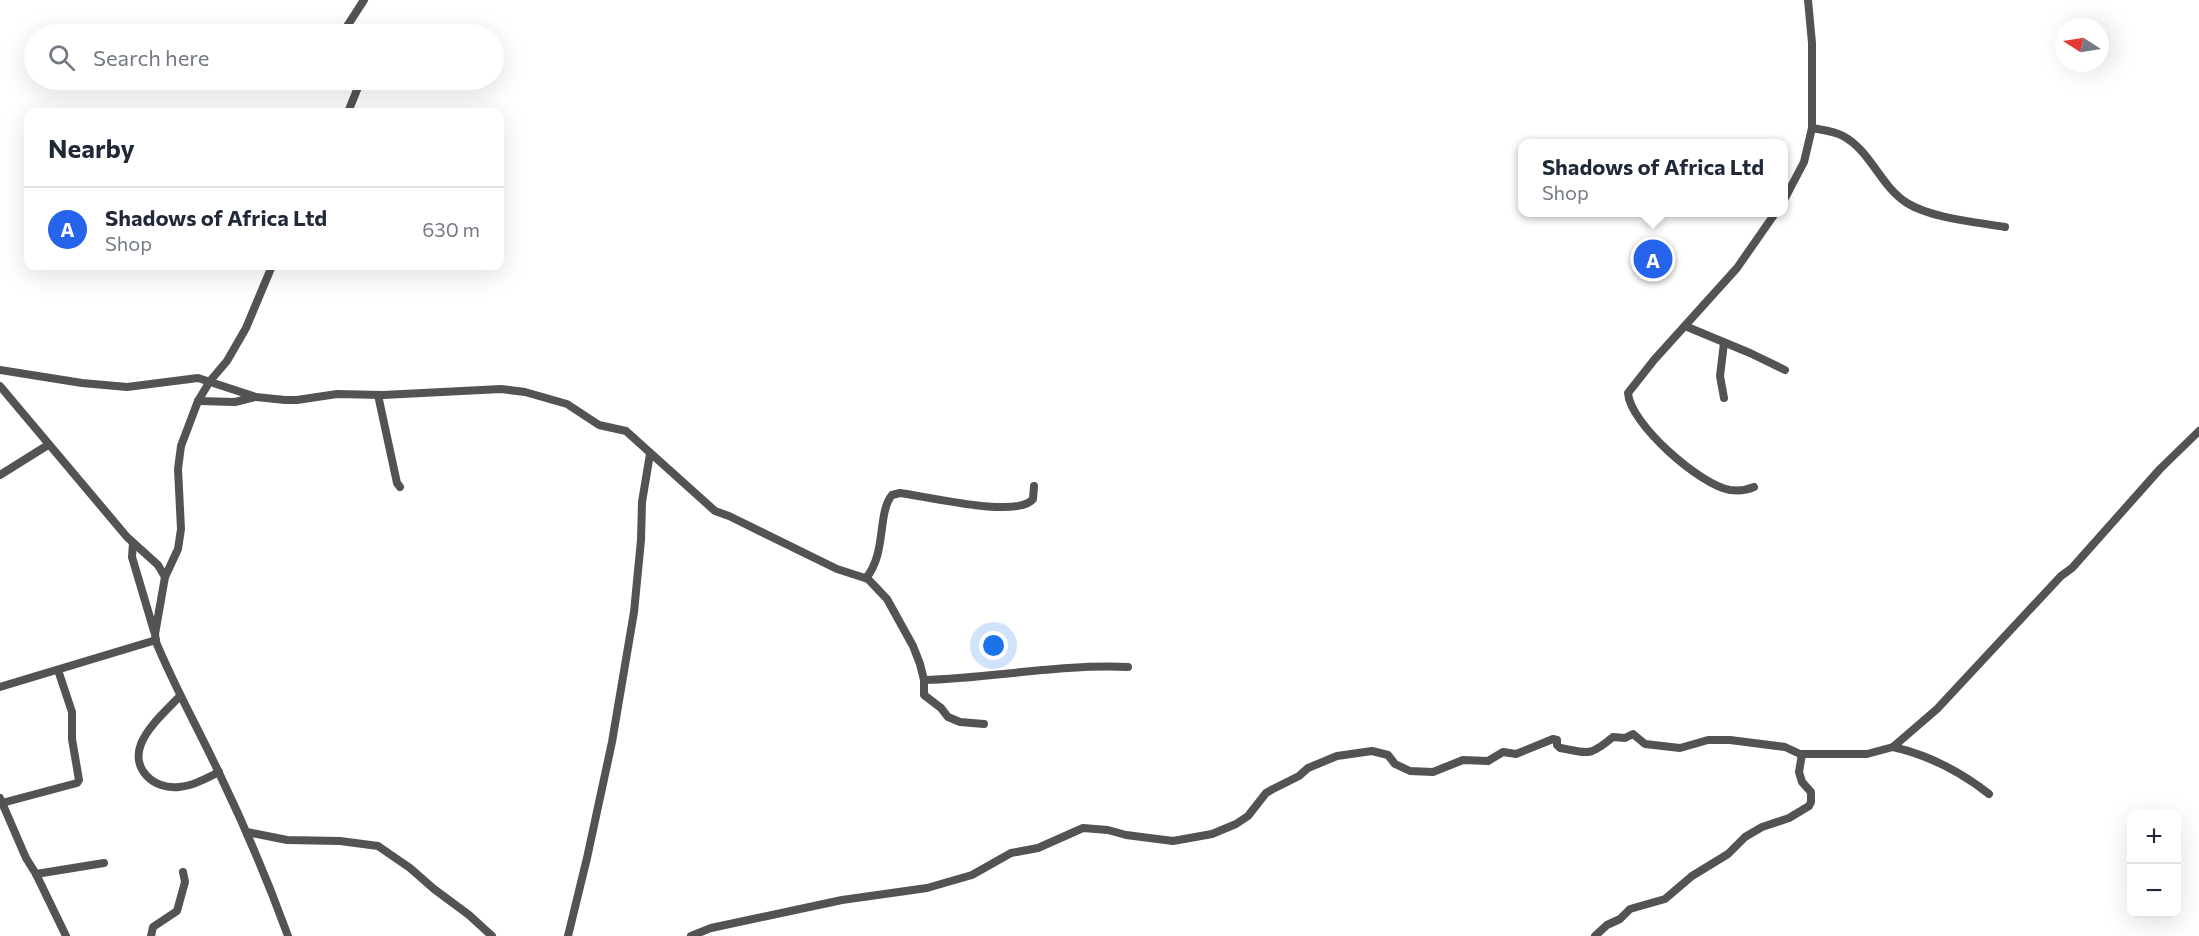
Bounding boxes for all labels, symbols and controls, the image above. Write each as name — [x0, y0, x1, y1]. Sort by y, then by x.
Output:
north arrow — [2055, 18, 2109, 72]
search box — [24, 24, 504, 90]
icon: search — [45, 41, 78, 74]
text: Search here — [93, 44, 209, 71]
text: Nearby — [48, 132, 135, 163]
popup — [1518, 139, 1788, 217]
text: Shadows of Africa Ltd — [1542, 153, 1764, 180]
text: Shop — [1542, 180, 1589, 204]
text: Shadows of Africa Ltd — [105, 204, 327, 231]
text: A — [60, 217, 75, 241]
text: 630 m — [422, 217, 480, 241]
text: Shop — [105, 231, 152, 255]
pin: A — [1634, 236, 1672, 282]
your location — [979, 631, 1008, 660]
map controls — [2127, 810, 2181, 918]
button: + — [2127, 810, 2181, 864]
button: − — [2127, 864, 2181, 918]

